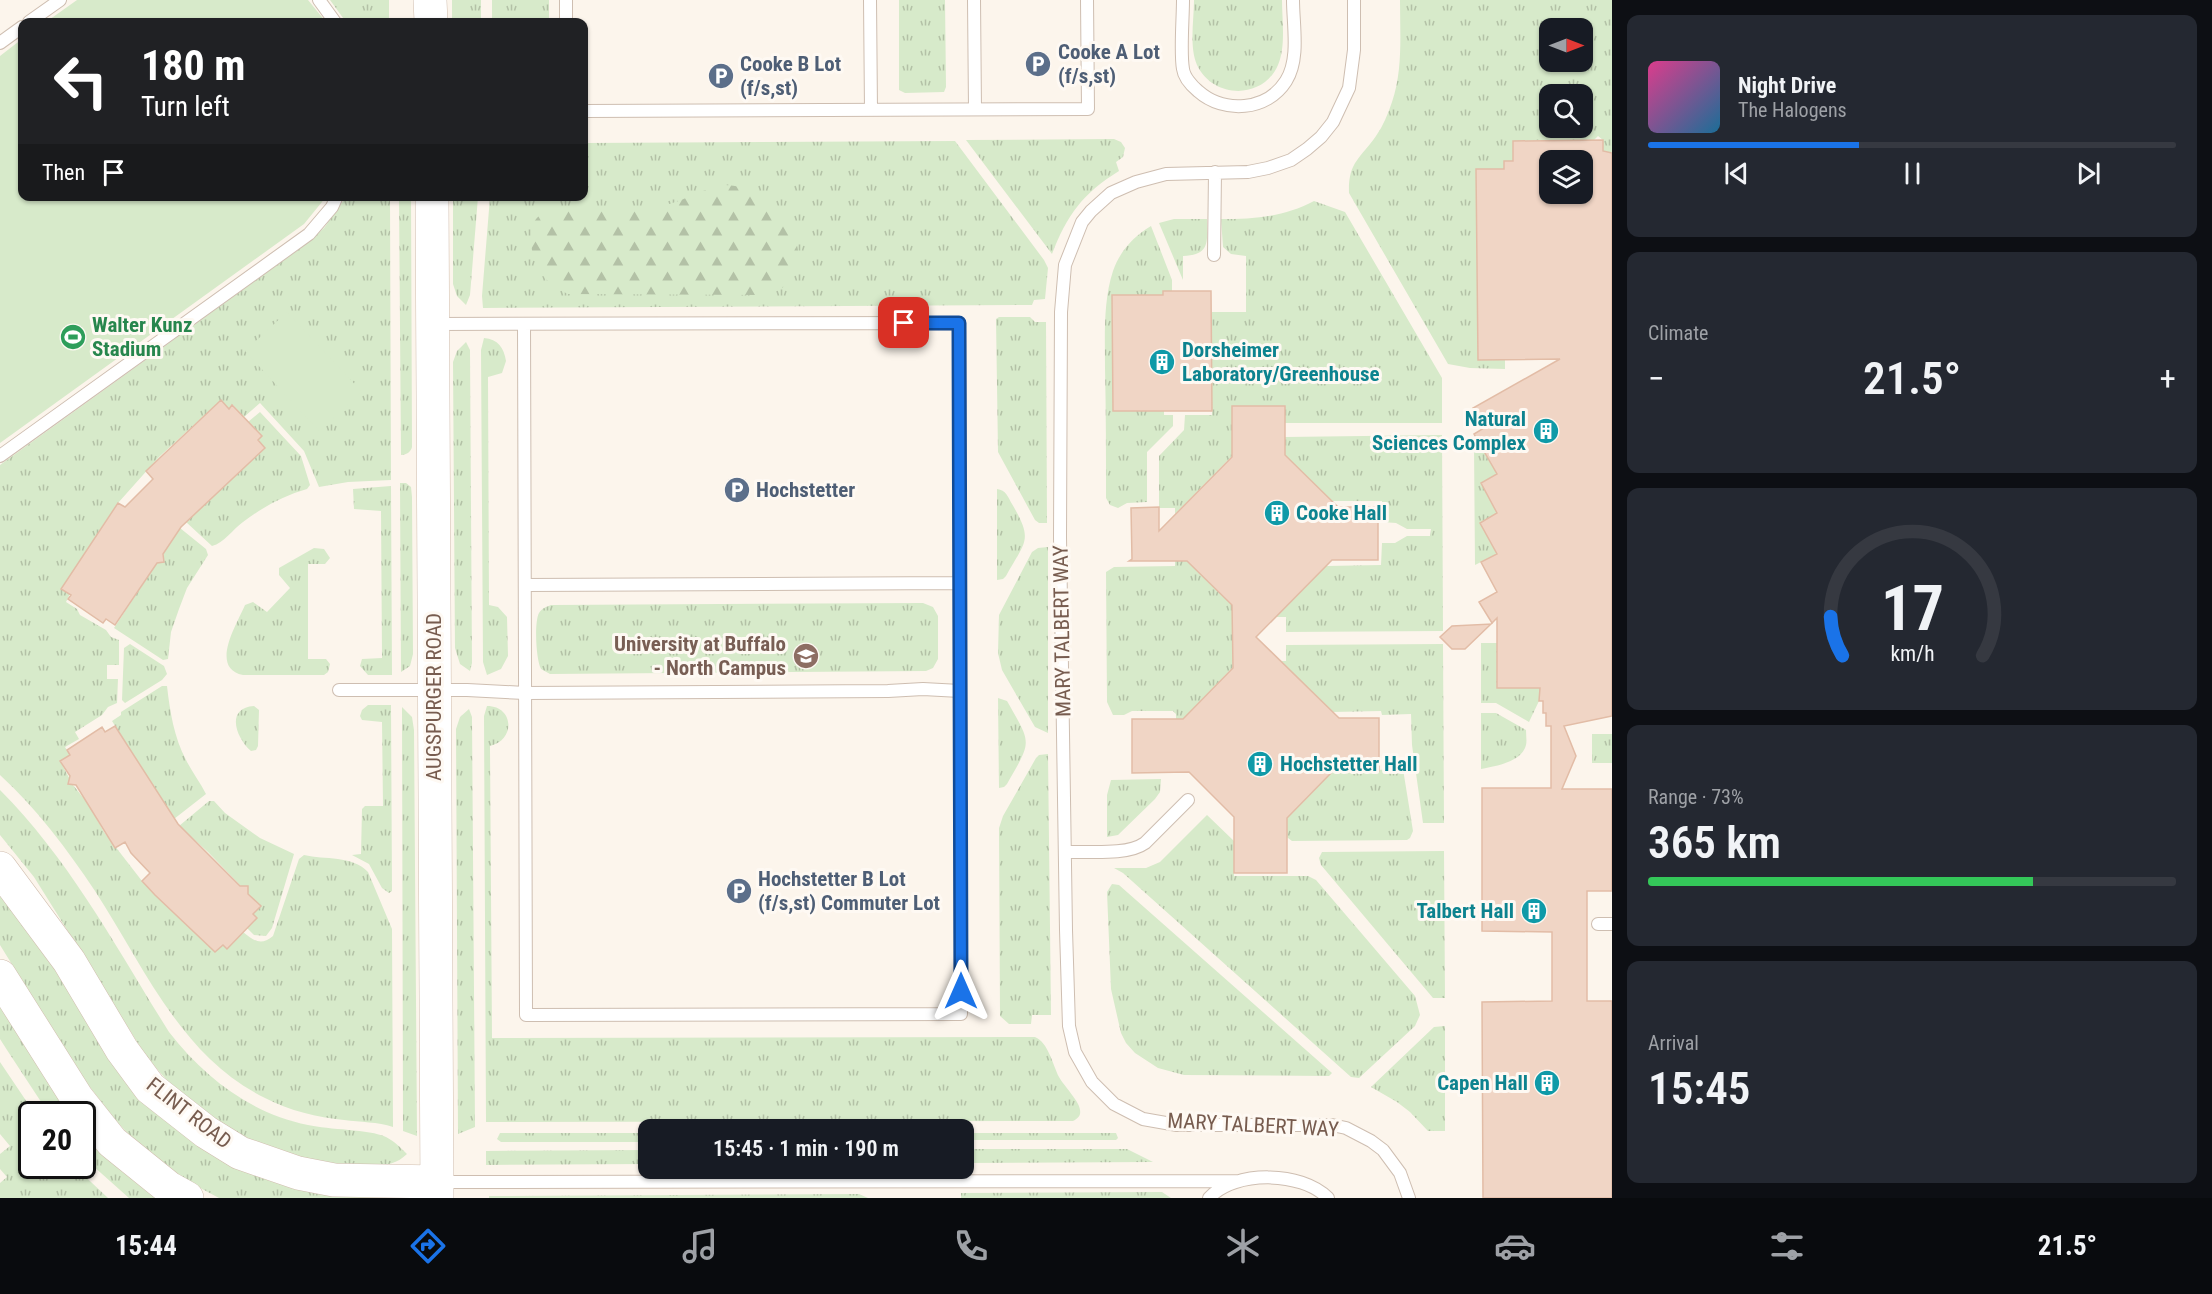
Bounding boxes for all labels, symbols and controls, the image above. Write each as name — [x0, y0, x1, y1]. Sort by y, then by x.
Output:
north arrow — [1539, 18, 1593, 72]
map controls — [1539, 18, 1593, 204]
place label: Cooke A Lot (f/s,st) — [1058, 40, 1160, 88]
text: 180 m — [141, 41, 246, 90]
icon: left — [42, 42, 120, 120]
parking icon: Cooke A Lot (f/s,st) — [1023, 49, 1053, 79]
place label: Cooke B Lot (f/s,st) — [740, 52, 841, 100]
parking icon: Cooke B Lot (f/s,st) — [706, 61, 736, 91]
text: Night Drive — [1738, 73, 1836, 98]
button: search — [1539, 84, 1593, 138]
text: Turn left — [141, 91, 230, 123]
text: The Halogens — [1738, 98, 1847, 122]
button: layers — [1539, 150, 1593, 204]
icon: arrive — [97, 156, 130, 189]
icon: previous — [1720, 157, 1753, 190]
icon: pause — [1896, 157, 1929, 190]
icon: next — [2072, 157, 2105, 190]
text: Then — [42, 160, 85, 185]
pin — [878, 297, 929, 348]
icon: arrive — [887, 306, 920, 339]
place label: Walter Kunz Stadium — [92, 313, 192, 361]
text: Climate — [1648, 321, 1708, 345]
sports icon: Walter Kunz Stadium — [58, 322, 88, 352]
place label: Dorsheimer Laboratory/Greenhouse — [1182, 338, 1380, 386]
building icon: Dorsheimer Laboratory/Greenhouse — [1147, 347, 1177, 377]
text: 21.5° — [1863, 352, 1961, 405]
text: − — [1648, 359, 1665, 398]
text: + — [2160, 359, 2176, 398]
place label: Natural Sciences Complex — [1372, 407, 1526, 455]
building icon: Natural Sciences Complex — [1531, 416, 1561, 446]
parking icon: Hochstetter — [722, 475, 752, 505]
place label: Hochstetter — [756, 478, 855, 502]
building icon: Cooke Hall — [1262, 498, 1292, 528]
place label: Cooke Hall — [1296, 501, 1387, 525]
street label: MARY TALBERT WAY — [1049, 545, 1075, 717]
text: 17 — [1880, 572, 1944, 645]
street label: AUGSPURGER ROAD — [422, 613, 446, 781]
place label: University at Buffalo - North Campus — [614, 632, 786, 680]
school or university icon: University at Buffalo - North Campus — [791, 641, 821, 671]
text: km/h — [1890, 641, 1934, 666]
building icon: Hochstetter Hall — [1245, 749, 1275, 779]
place label: Hochstetter Hall — [1280, 752, 1417, 776]
text: Range · 73% — [1648, 785, 1744, 809]
text: 365 km — [1648, 816, 1781, 869]
place label: Hochstetter B Lot (f/s,st) Commuter Lot — [758, 867, 940, 915]
parking icon: Hochstetter B Lot (f/s,st) Commuter Lot — [724, 876, 754, 906]
building icon: Talbert Hall — [1519, 896, 1549, 926]
place label: Talbert Hall — [1417, 899, 1514, 923]
position arrow — [929, 959, 993, 1023]
text: Arrival — [1648, 1031, 1699, 1055]
text: 15:45 — [1648, 1062, 1750, 1115]
building icon: Capen Hall — [1532, 1068, 1562, 1098]
place label: Capen Hall — [1437, 1071, 1528, 1095]
street label: FLINT ROAD — [142, 1072, 236, 1154]
speed limit sign: 20 — [18, 1101, 96, 1179]
street label: MARY TALBERT WAY — [1167, 1109, 1339, 1141]
text: 15:45 · 1 min · 190 m — [713, 1136, 899, 1161]
icon: directions — [407, 1225, 449, 1267]
icon: music — [679, 1225, 721, 1267]
icon: phone — [950, 1225, 992, 1267]
icon: climate — [1222, 1225, 1264, 1267]
icon: car — [1494, 1225, 1536, 1267]
icon: filters — [1766, 1225, 1808, 1267]
text: 15:44 — [115, 1230, 177, 1262]
text: 21.5° — [2038, 1230, 2097, 1262]

